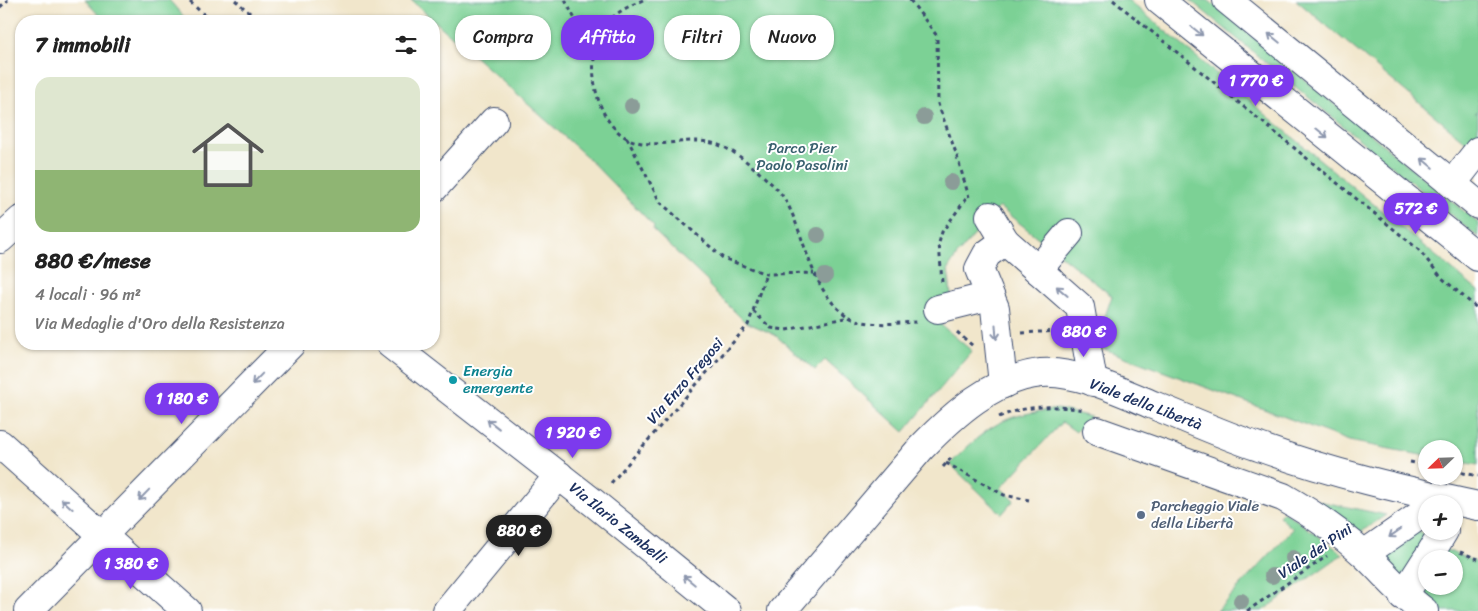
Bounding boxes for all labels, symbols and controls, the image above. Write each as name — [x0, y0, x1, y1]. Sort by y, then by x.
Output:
chip: Compra — [455, 15, 551, 60]
chip: Affitta — [561, 15, 654, 60]
chip: Filtri — [664, 15, 740, 60]
chip: Nuovo — [750, 15, 834, 60]
one-way arrow — [1190, 25, 1203, 36]
text: 7 immobili — [35, 26, 130, 64]
icon: filters — [392, 31, 420, 59]
one-way arrow — [1268, 33, 1281, 44]
pin: 1 770 € — [1210, 64, 1302, 107]
text: 1 770 € — [1229, 66, 1283, 95]
icon: home — [183, 110, 273, 200]
one-way arrow — [1316, 128, 1329, 139]
park label: Parco Pier Paolo Pasolini — [756, 135, 849, 178]
one-way arrow — [1421, 158, 1434, 169]
pin: 572 € — [1381, 192, 1451, 235]
text: 572 € — [1395, 194, 1437, 223]
text: 880 €/mese — [35, 242, 151, 280]
text: 4 locali · 96 m² — [35, 280, 141, 309]
one-way arrow — [1055, 285, 1068, 296]
text: Via Medaglie d'Oro della Resistenza — [35, 309, 285, 338]
pin: 880 € — [1049, 316, 1119, 358]
text: 880 € — [1062, 317, 1106, 346]
one-way arrow — [992, 323, 1001, 339]
street label: Via Enzo Fregosi — [640, 331, 731, 430]
place label: Energia emergente — [463, 358, 534, 401]
street label: Viale della Libertà — [1086, 371, 1206, 438]
one-way arrow — [252, 372, 264, 384]
marker: Energia emergente — [447, 374, 459, 386]
pin: 1 180 € — [136, 382, 228, 425]
text: 1 180 € — [156, 384, 208, 413]
pin: 1 920 € — [527, 416, 619, 459]
text: 1 920 € — [546, 418, 600, 447]
one-way arrow — [487, 419, 500, 430]
north arrow — [1418, 440, 1462, 485]
map controls — [1418, 440, 1463, 595]
street label: Via Ilario Zambelli — [563, 475, 673, 571]
one-way arrow — [138, 489, 150, 501]
place label: Parcheggio Viale della Libertà — [1151, 493, 1260, 536]
button: + — [1418, 495, 1463, 540]
one-way arrow — [60, 498, 73, 510]
marker: Parcheggio Viale della Libertà — [1135, 509, 1147, 521]
pin: 880 € — [484, 514, 554, 557]
text: 880 € — [497, 516, 541, 545]
street label: Viale dei Pini — [1272, 516, 1358, 586]
one-way arrow — [1388, 527, 1402, 538]
pin: 1 380 € — [85, 548, 177, 590]
text: 1 380 € — [104, 549, 158, 578]
button: − — [1418, 550, 1463, 595]
one-way arrow — [683, 575, 696, 586]

